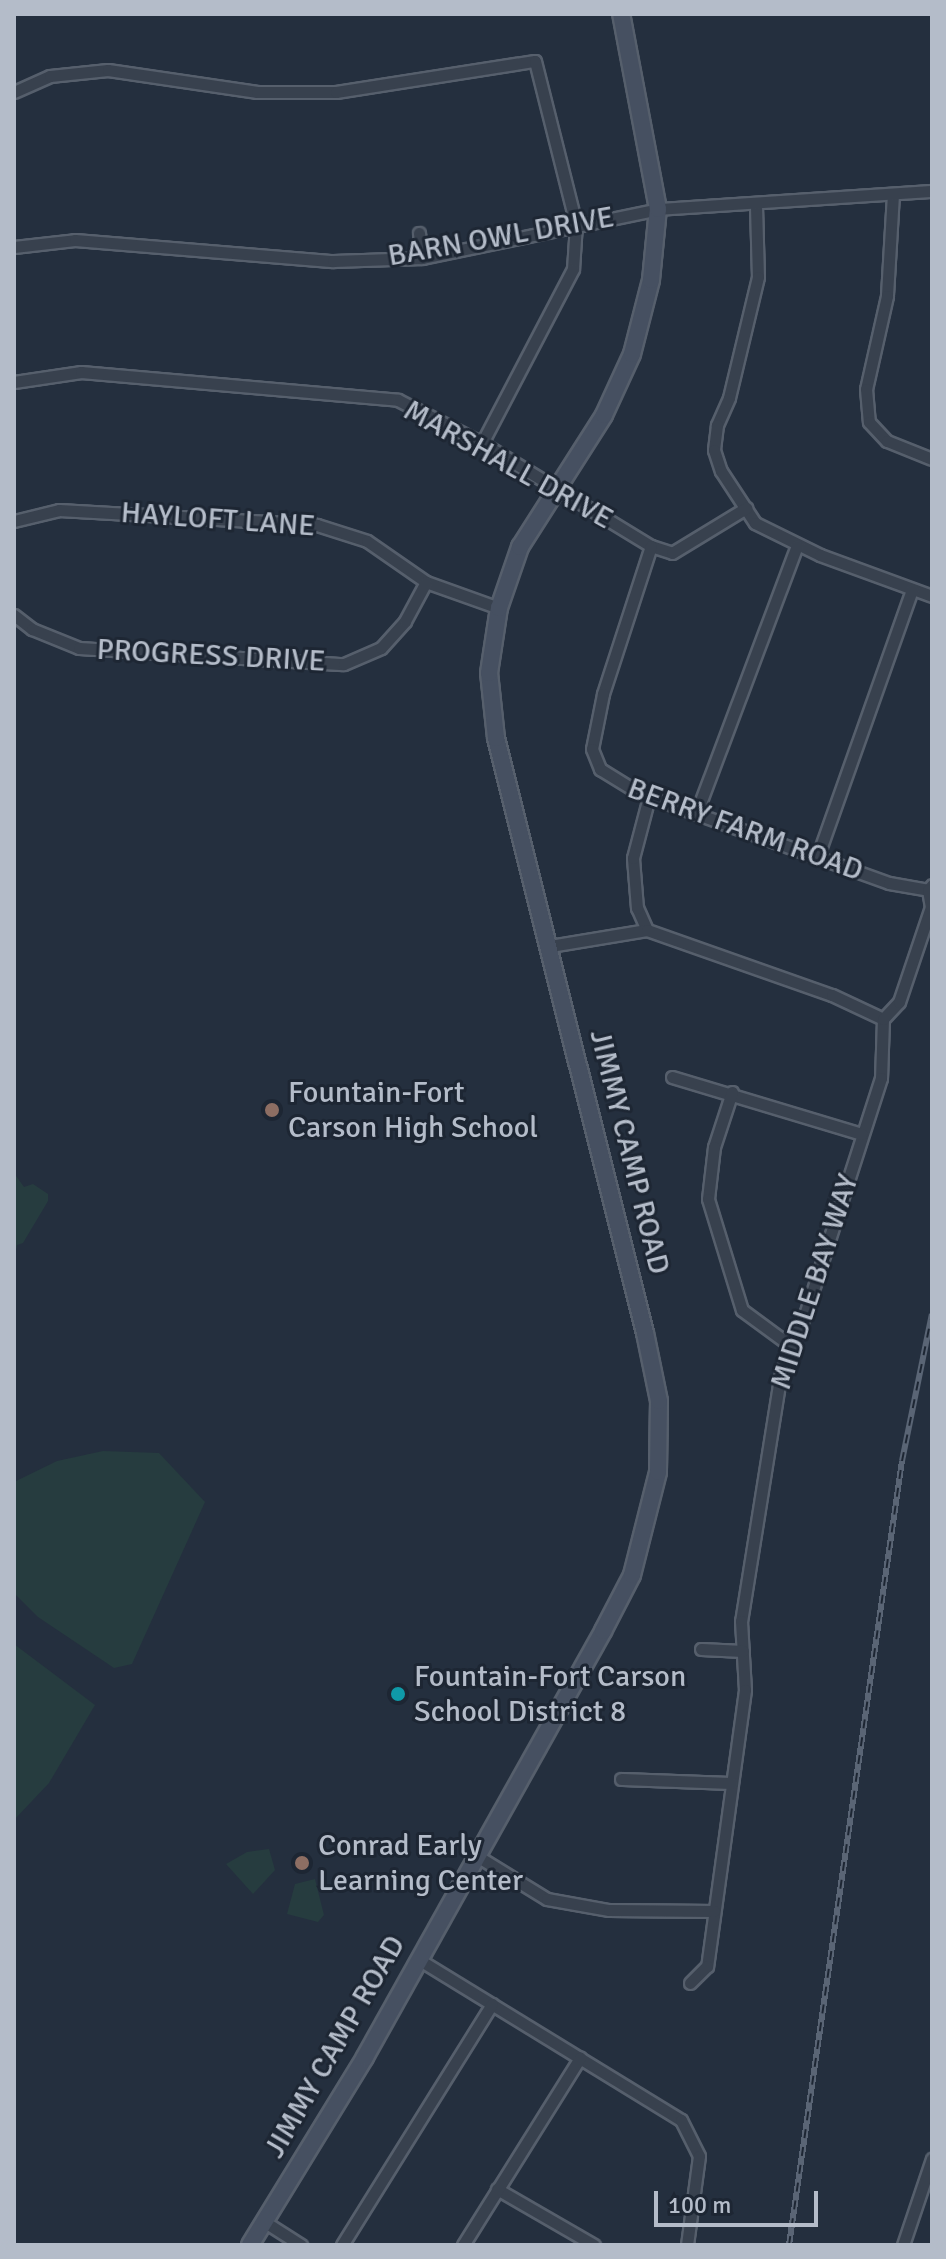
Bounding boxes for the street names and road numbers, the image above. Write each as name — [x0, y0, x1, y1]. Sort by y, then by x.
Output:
street label: BARN OWL DRIVE — [385, 199, 617, 275]
street label: MARSHALL DRIVE — [397, 393, 619, 537]
street label: HAYLOFT LANE — [120, 495, 316, 545]
street label: PROGRESS DRIVE — [96, 632, 326, 680]
street label: BERRY FARM ROAD — [622, 771, 868, 889]
street label: JIMMY CAMP ROAD — [581, 1026, 677, 1278]
street label: MIDDLE BAY WAY — [763, 1170, 867, 1394]
street label: JIMMY CAMP ROAD — [257, 1929, 413, 2165]

